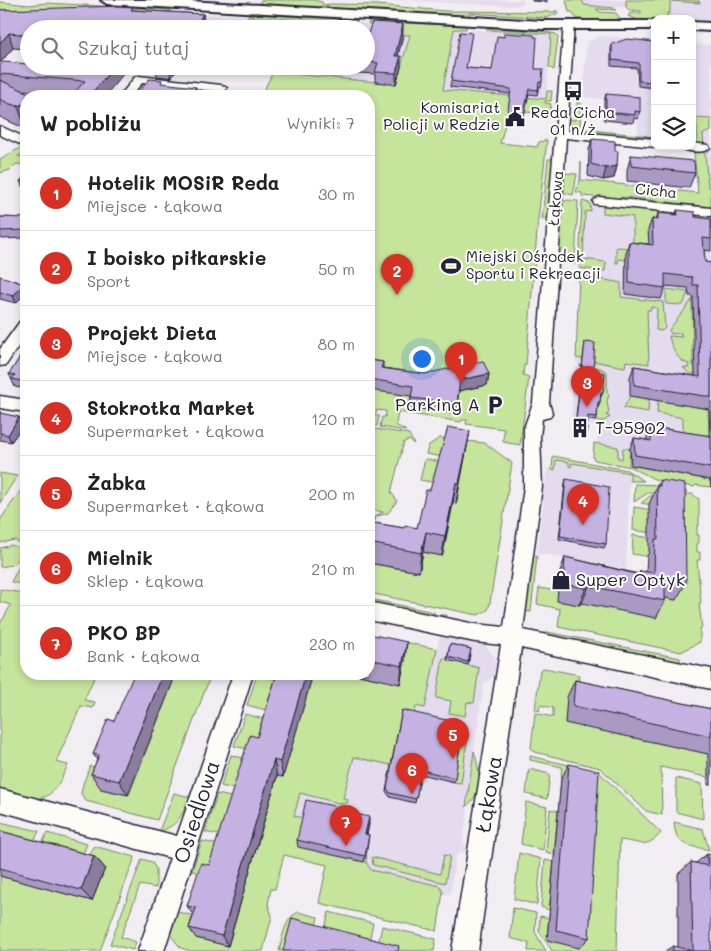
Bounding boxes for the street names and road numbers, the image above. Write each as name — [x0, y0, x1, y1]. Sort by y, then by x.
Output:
street label: Łąkowa — [543, 170, 567, 226]
street label: Cicha — [634, 178, 678, 202]
street label: Łąkowa — [468, 754, 507, 834]
street label: Osiedlowa — [166, 757, 225, 866]

